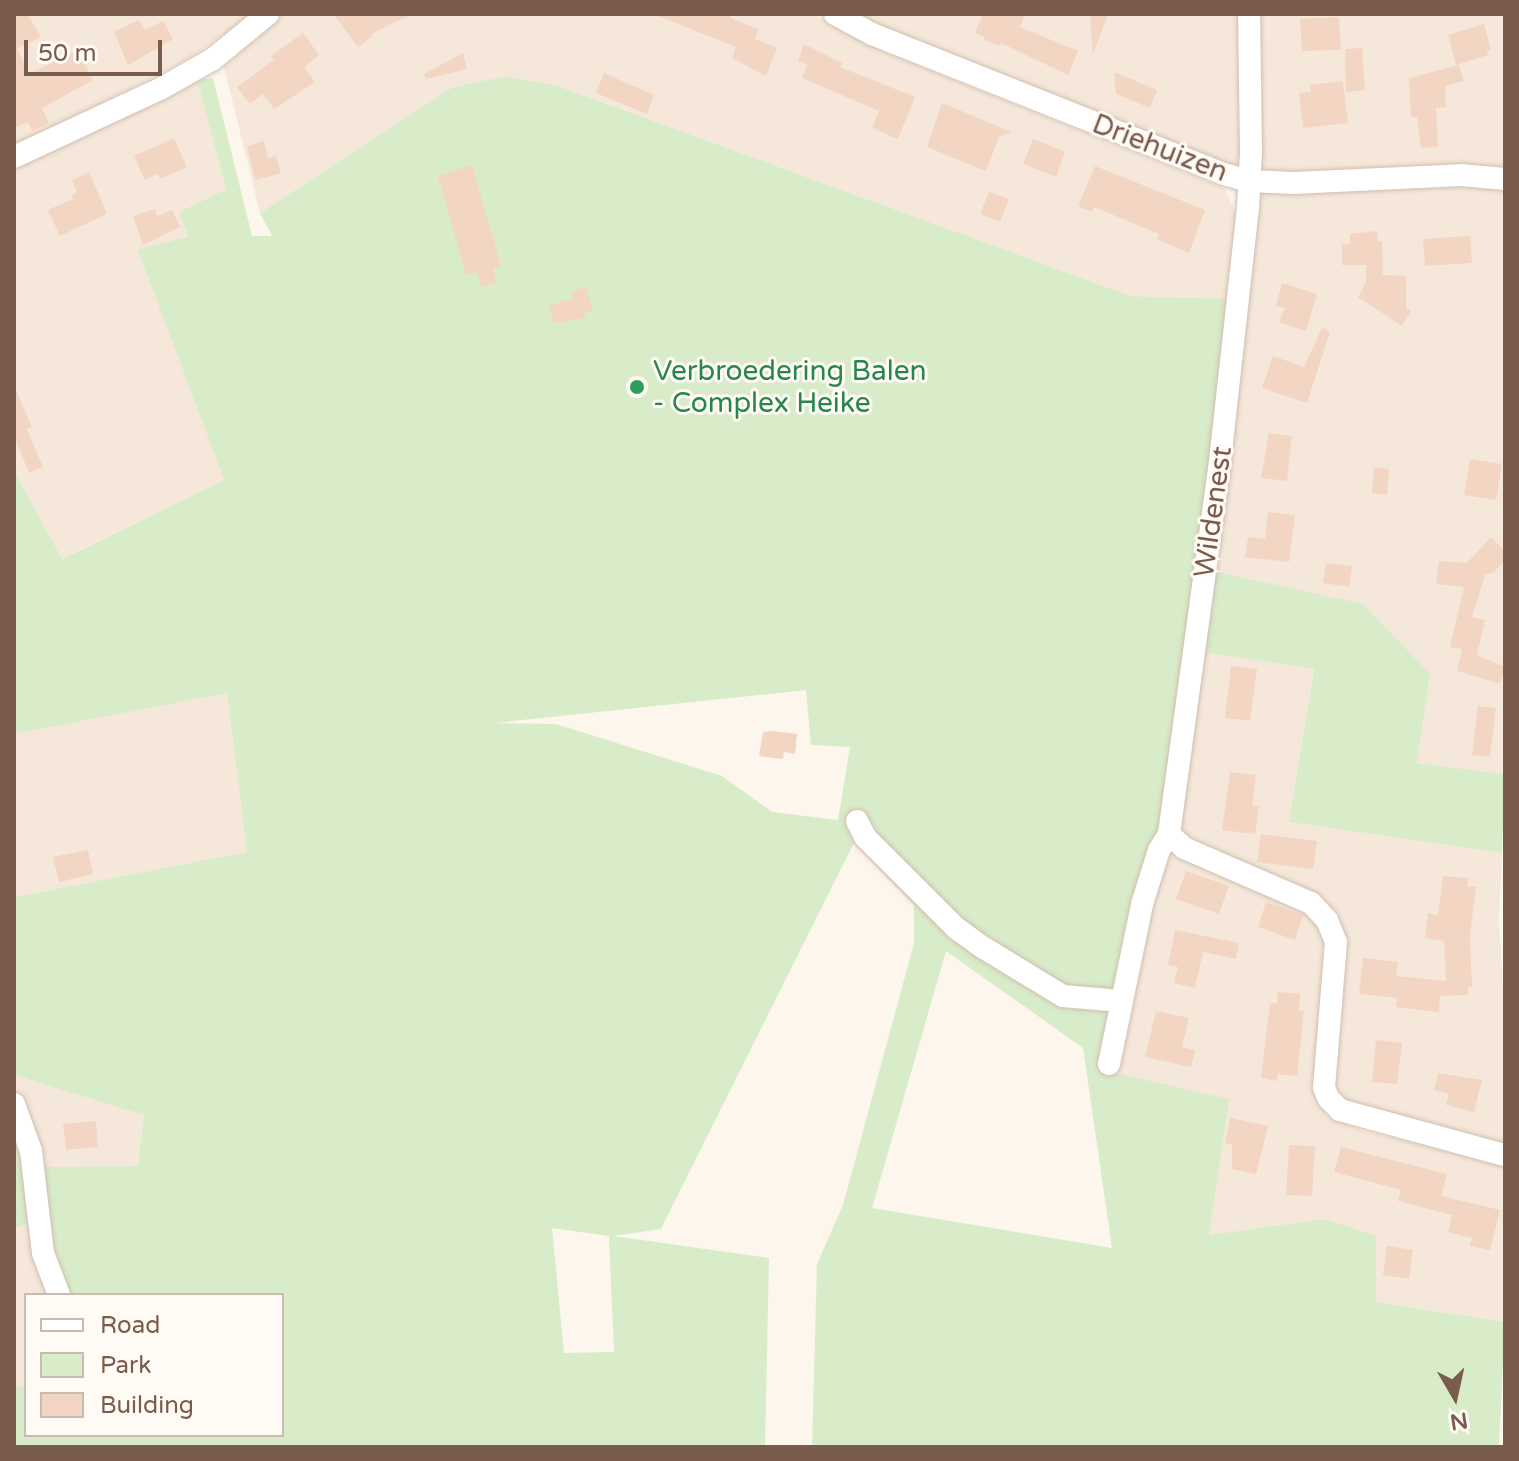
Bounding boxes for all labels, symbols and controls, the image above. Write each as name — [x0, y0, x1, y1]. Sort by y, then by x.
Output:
scale bar — [28, 24, 166, 74]
text: 50 m — [38, 39, 96, 68]
street label: Driehuizen — [1088, 107, 1232, 189]
place label: Verbroedering Balen - Complex Heike — [653, 354, 927, 420]
marker: Verbroedering Balen - Complex Heike — [628, 378, 646, 396]
street label: Wildenest — [1187, 444, 1239, 580]
legend — [24, 1293, 284, 1437]
text: Road — [100, 1311, 160, 1340]
text: Park — [100, 1351, 151, 1380]
north arrow — [1415, 1357, 1495, 1437]
text: Building — [100, 1391, 194, 1420]
text: N — [1448, 1406, 1470, 1435]

